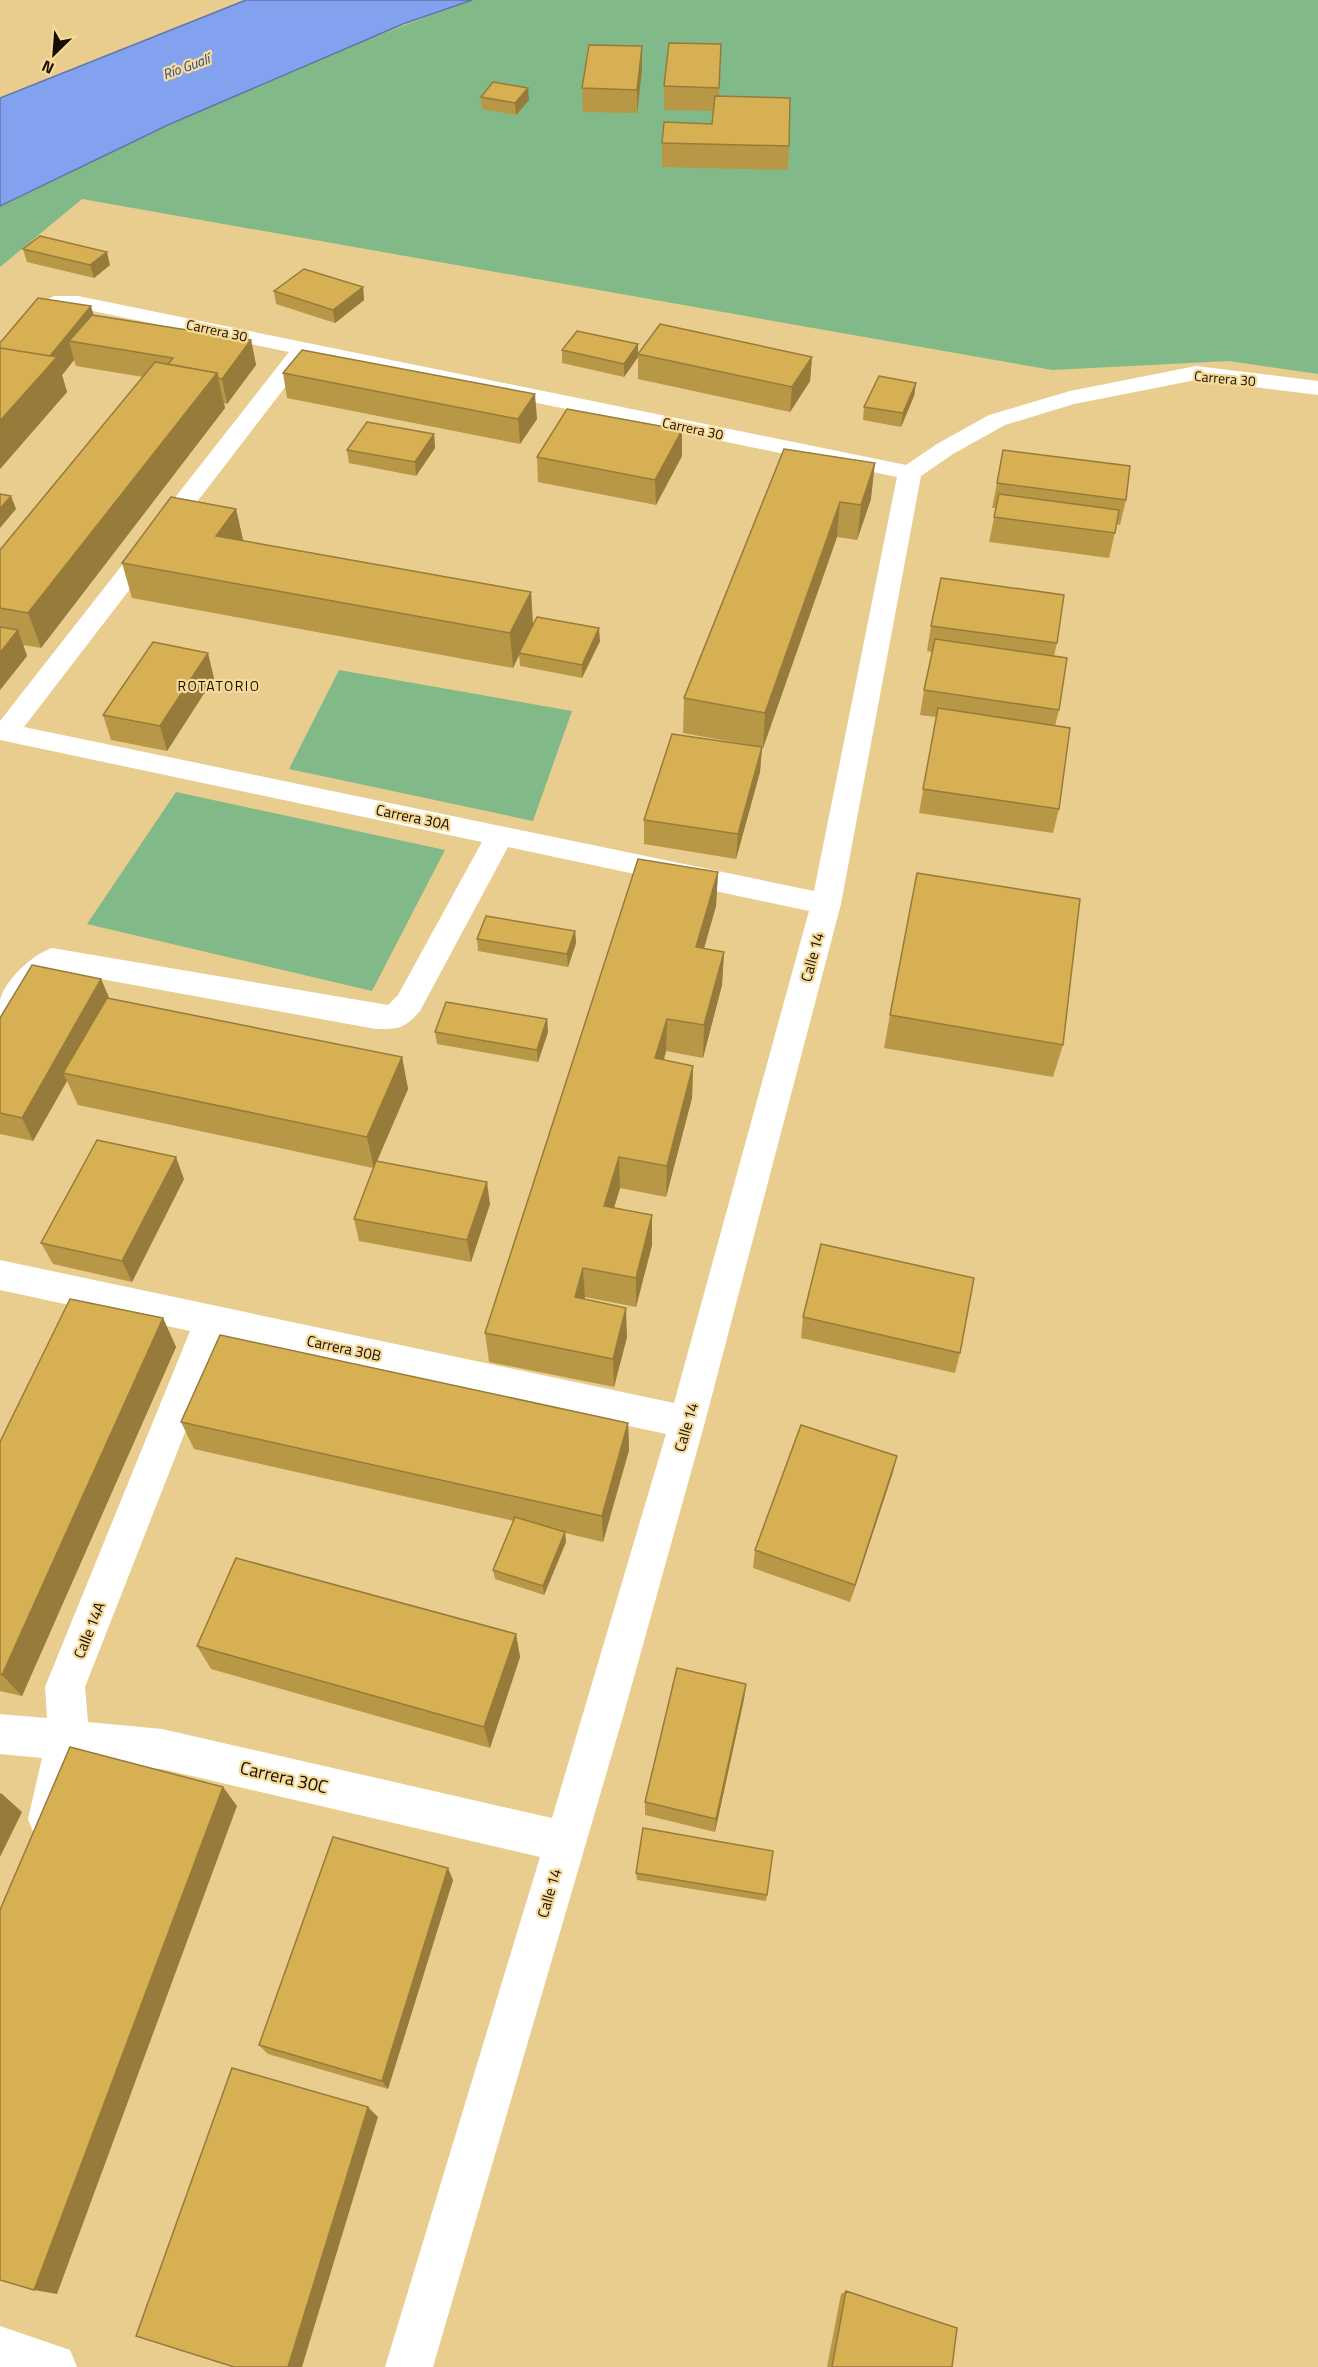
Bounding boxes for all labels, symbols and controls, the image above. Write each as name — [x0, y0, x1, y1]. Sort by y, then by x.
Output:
north arrow — [24, 24, 84, 84]
water label: Río Gualí — [160, 47, 215, 84]
text: N — [38, 54, 58, 81]
street label: Carrera 30 — [185, 313, 250, 347]
street label: Carrera 30 — [1193, 365, 1257, 391]
street label: Carrera 30 — [661, 411, 726, 445]
district label: ROTATORIO — [177, 675, 261, 696]
street label: Carrera 30A — [374, 798, 452, 836]
street label: Calle 14 — [794, 930, 830, 984]
street label: Carrera 30B — [305, 1329, 383, 1367]
street label: Calle 14 — [668, 1400, 704, 1454]
street label: Calle 14A — [67, 1598, 111, 1662]
street label: Carrera 30C — [237, 1754, 331, 1800]
street label: Calle 14 — [531, 1866, 567, 1920]

